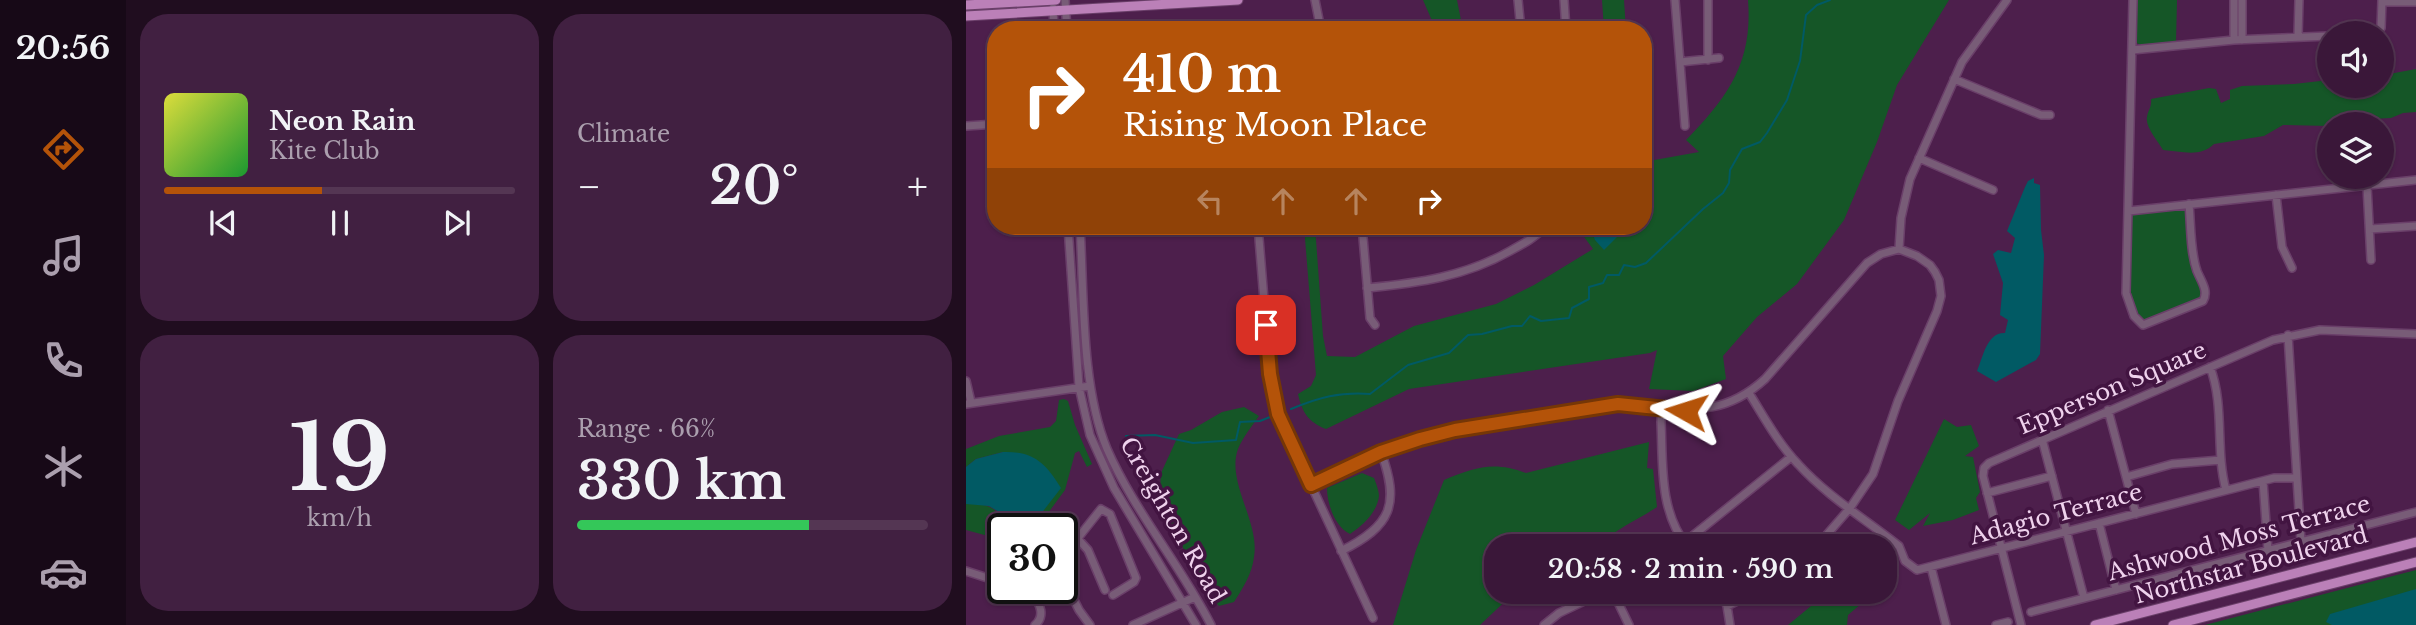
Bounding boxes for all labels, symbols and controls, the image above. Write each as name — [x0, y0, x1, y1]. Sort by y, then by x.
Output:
map controls — [2317, 21, 2394, 189]
button: sound — [2317, 21, 2394, 98]
text: 20:56 — [16, 28, 110, 68]
text: 410 m — [1123, 44, 1281, 105]
icon: right — [1008, 49, 1099, 140]
text: Neon Rain — [269, 105, 415, 137]
text: Rising Moon Place — [1123, 105, 1427, 145]
button: layers — [2317, 112, 2394, 189]
text: Climate — [577, 120, 670, 148]
icon: directions — [39, 125, 88, 174]
text: Kite Club — [269, 137, 380, 165]
text: 20° — [709, 154, 799, 218]
text: − — [577, 163, 601, 210]
text: + — [907, 163, 928, 210]
icon: left — [1191, 182, 1229, 220]
icon: ahead — [1264, 182, 1302, 220]
icon: ahead — [1337, 182, 1375, 220]
icon: right — [1410, 182, 1448, 220]
icon: previous — [204, 204, 242, 242]
icon: pause — [321, 204, 359, 242]
icon: next — [438, 204, 476, 242]
icon: music — [39, 231, 88, 280]
pin — [1236, 295, 1296, 355]
icon: arrive — [1247, 306, 1285, 344]
icon: phone — [39, 336, 88, 385]
street label: Epperson Square — [2014, 336, 2210, 440]
position arrow — [1649, 374, 1723, 448]
text: 19 — [289, 402, 390, 515]
text: Range · 66% — [577, 415, 715, 443]
street label: Creighton Road — [1114, 432, 1232, 608]
icon: climate — [39, 442, 88, 491]
text: 330 km — [577, 449, 786, 513]
street label: Adagio Terrace — [1966, 477, 2145, 551]
street label: Ashwood Moss Terrace — [2104, 489, 2373, 587]
text: km/h — [307, 504, 372, 532]
speed limit sign: 30 — [987, 513, 1078, 604]
street label: Northstar Boulevard — [2131, 520, 2371, 610]
icon: car — [39, 548, 88, 597]
text: 20:58 · 2 min · 590 m — [1548, 553, 1833, 585]

